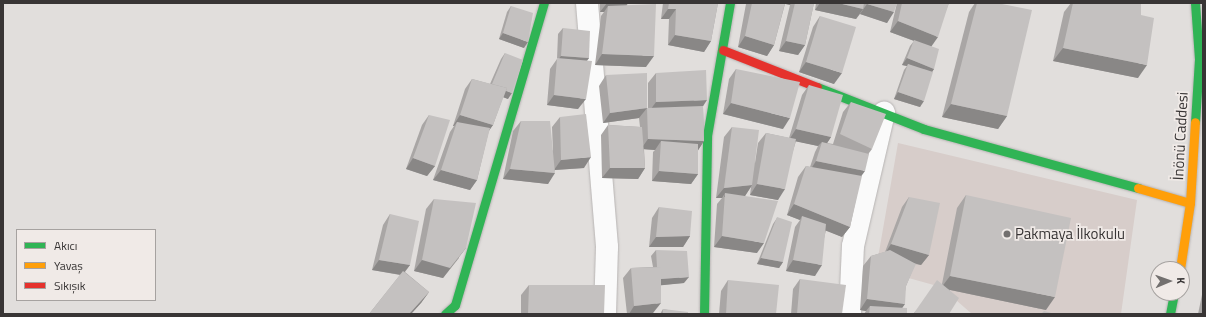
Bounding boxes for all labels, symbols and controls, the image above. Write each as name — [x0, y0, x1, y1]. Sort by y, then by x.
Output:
street label: İnönü Caddesi — [1169, 91, 1191, 181]
place label: Pakmaya İlkokulu — [1015, 225, 1125, 243]
legend — [16, 229, 156, 301]
marker: Pakmaya İlkokulu — [1002, 229, 1012, 239]
text: Akıcı — [54, 236, 77, 255]
text: Yavaş — [54, 256, 83, 275]
north arrow — [1150, 261, 1190, 301]
text: Sıkışık — [54, 276, 85, 295]
text: K — [1173, 277, 1189, 284]

